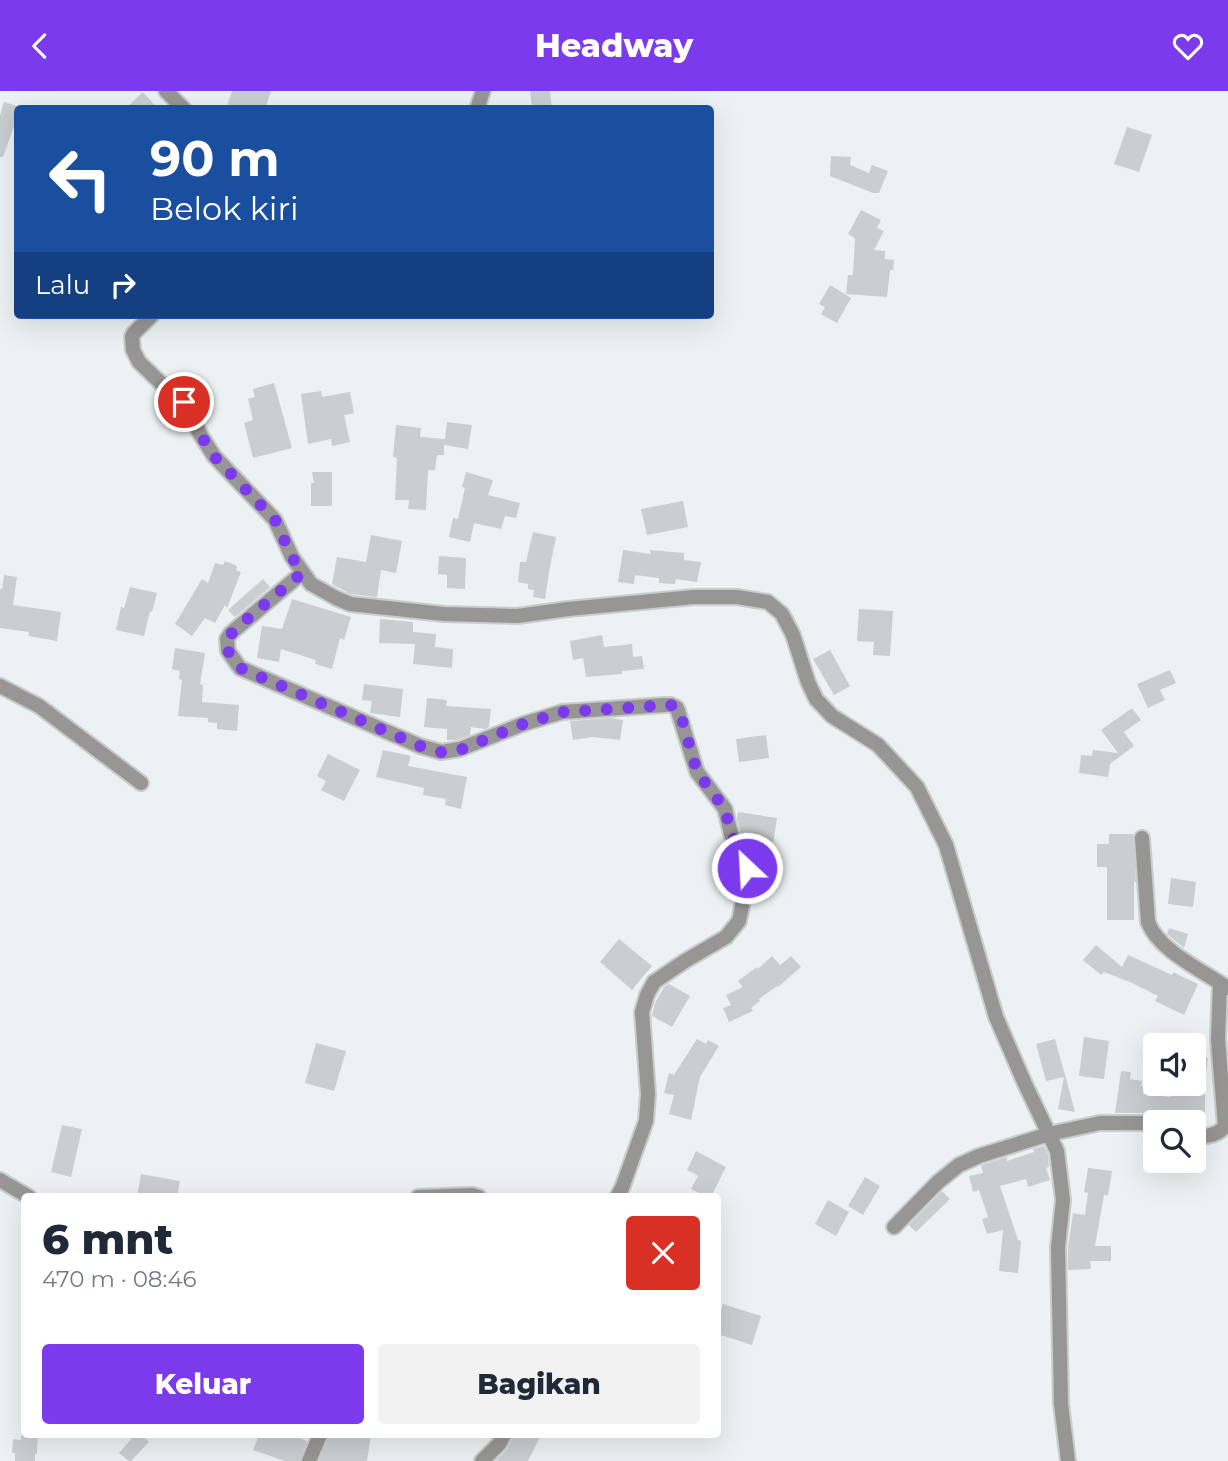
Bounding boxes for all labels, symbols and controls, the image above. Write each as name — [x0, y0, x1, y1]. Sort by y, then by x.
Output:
text: Headway — [535, 26, 693, 65]
icon: back — [21, 27, 59, 65]
icon: heart — [1169, 27, 1207, 65]
text: 90 m — [150, 129, 280, 188]
icon: left — [35, 133, 126, 224]
text: Belok kiri — [150, 189, 299, 228]
icon: right — [104, 266, 142, 304]
text: Lalu — [35, 269, 90, 301]
pin — [154, 372, 214, 432]
icon: arrive — [165, 383, 203, 421]
position arrow — [710, 831, 784, 905]
map controls — [1143, 1033, 1206, 1173]
button: sound — [1143, 1033, 1206, 1096]
button: search — [1143, 1110, 1206, 1173]
text: 6 mnt — [42, 1213, 173, 1265]
button: close — [626, 1216, 700, 1290]
text: 470 m · 08:46 — [42, 1265, 197, 1293]
button: Keluar — [42, 1344, 364, 1424]
button: Bagikan — [378, 1344, 700, 1424]

